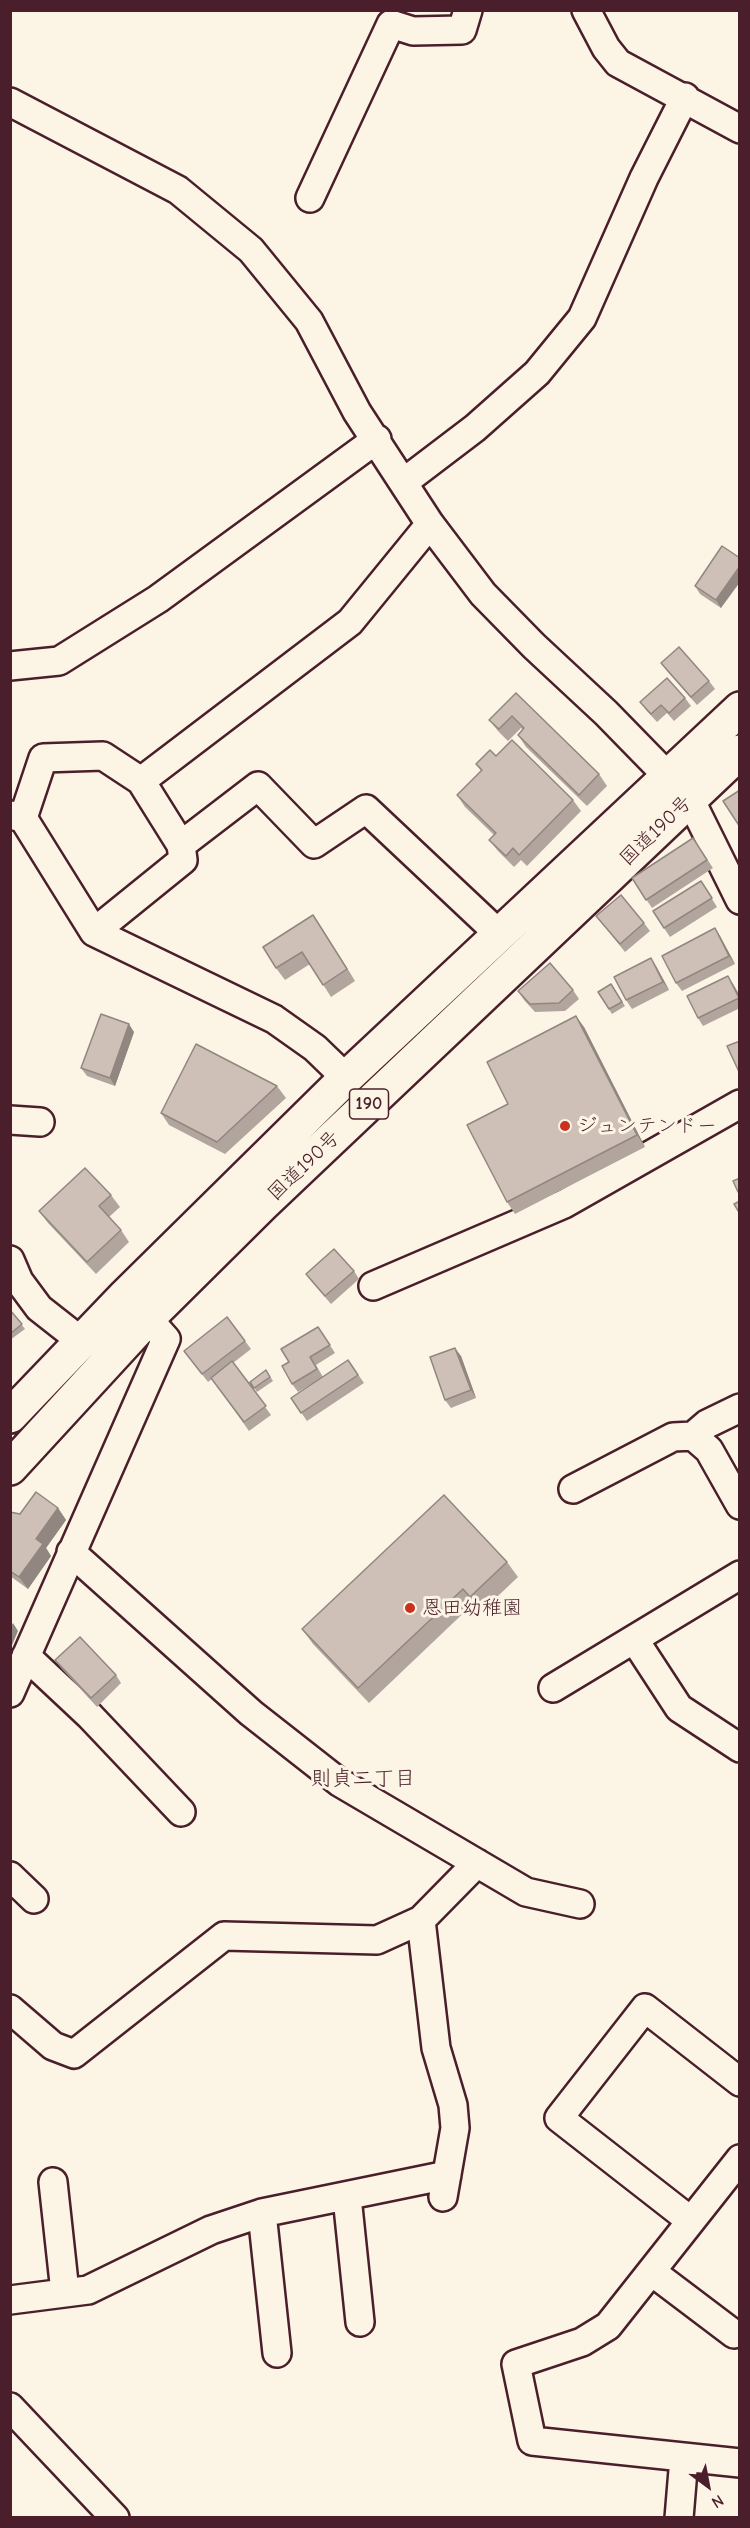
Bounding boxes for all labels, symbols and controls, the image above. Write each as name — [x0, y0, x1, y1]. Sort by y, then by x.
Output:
street label: 国道190号 — [615, 791, 697, 871]
road number: 190 — [350, 1089, 388, 1119]
place label: ジュンテンドー — [577, 1114, 717, 1138]
marker: ジュンテンドー — [558, 1119, 572, 1133]
street label: 国道190号 — [263, 1126, 345, 1206]
place label: 恩田幼稚園 — [422, 1596, 522, 1620]
marker: 恩田幼稚園 — [403, 1601, 417, 1615]
district label: 則貞二丁目 — [311, 1766, 415, 1792]
north arrow — [678, 2456, 738, 2516]
text: N — [708, 2491, 727, 2512]

